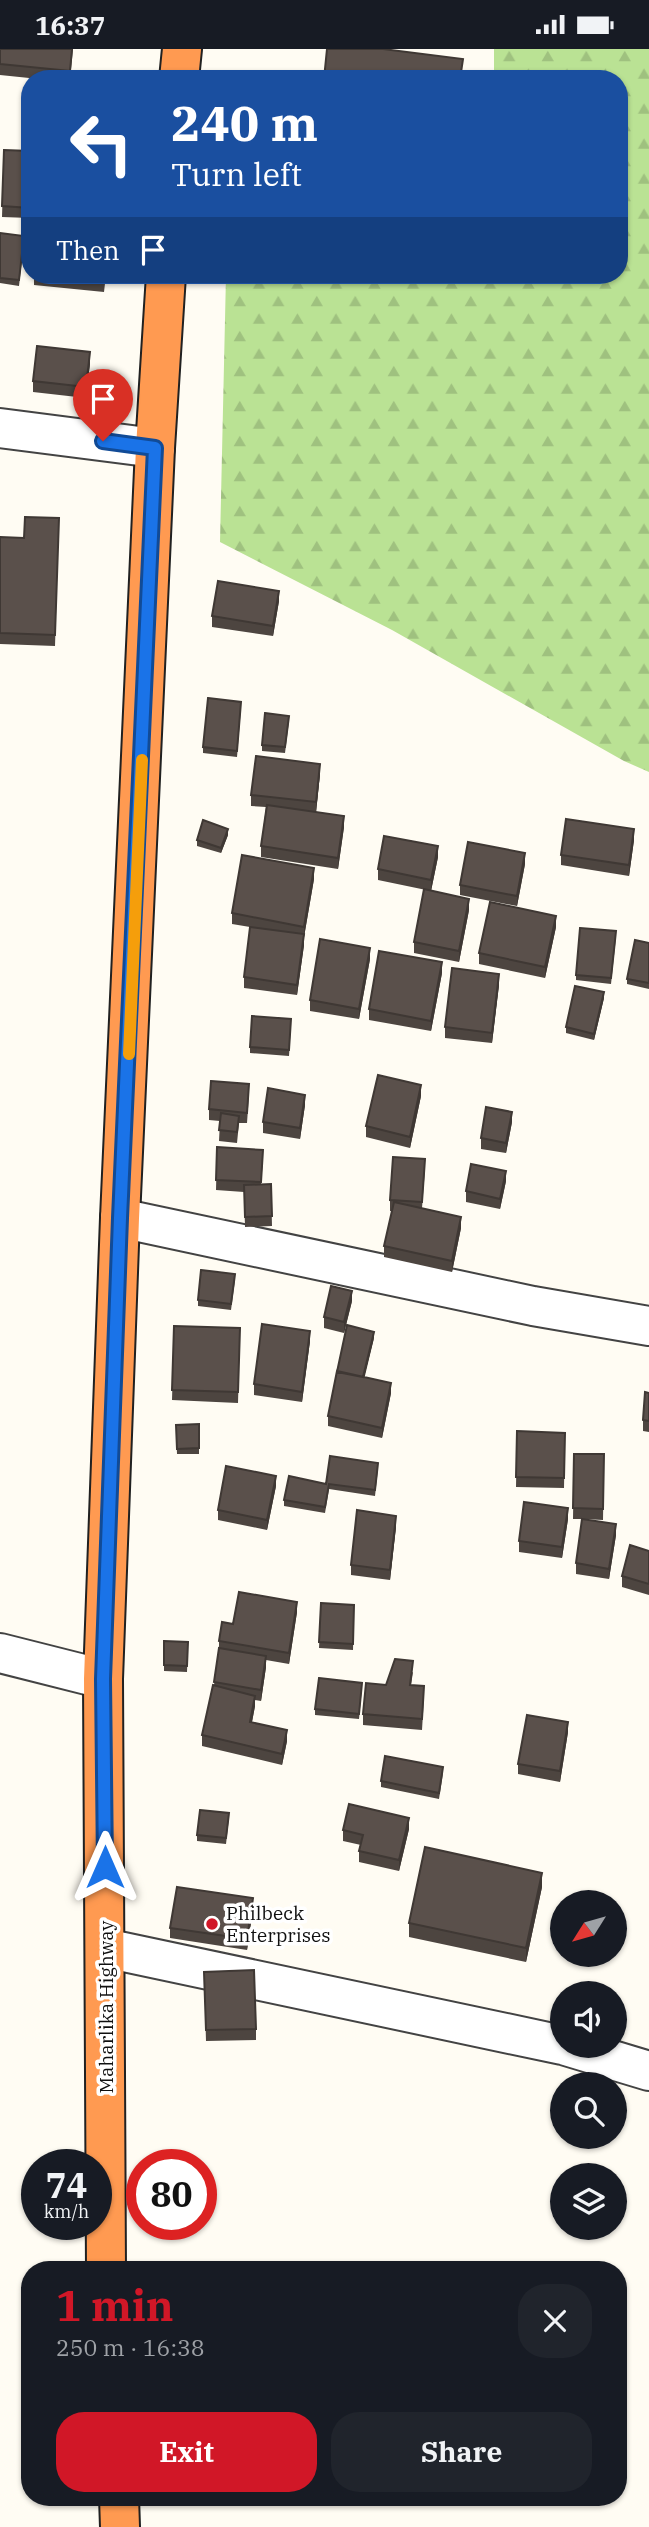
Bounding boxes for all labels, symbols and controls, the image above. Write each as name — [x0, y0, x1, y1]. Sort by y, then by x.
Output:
text: 16:37 — [35, 8, 105, 42]
text: 240 m — [171, 91, 318, 154]
icon: left — [56, 98, 147, 189]
text: Turn left — [171, 153, 302, 195]
icon: arrive — [134, 231, 172, 269]
text: Then — [56, 233, 120, 267]
pin — [73, 369, 133, 441]
icon: arrive — [84, 380, 122, 418]
position arrow — [68, 1830, 142, 1904]
north arrow — [550, 1890, 626, 1967]
map controls — [550, 1890, 627, 2240]
place label: Philbeck Enterprises — [226, 1901, 330, 1947]
marker: Philbeck Enterprises — [204, 1916, 220, 1932]
street label: Maharlika Highway — [94, 1920, 118, 2094]
button: sound — [550, 1981, 627, 2058]
button: search — [550, 2072, 627, 2149]
speed limit sign: 80 — [126, 2149, 217, 2240]
text: 74 — [45, 2162, 88, 2208]
button: layers — [550, 2163, 627, 2240]
text: km/h — [44, 2200, 89, 2223]
text: 1 min — [56, 2278, 174, 2333]
button: close — [518, 2284, 592, 2358]
text: 250 m · 16:38 — [56, 2332, 205, 2362]
button: Exit — [56, 2412, 317, 2492]
button: Share — [331, 2412, 592, 2492]

